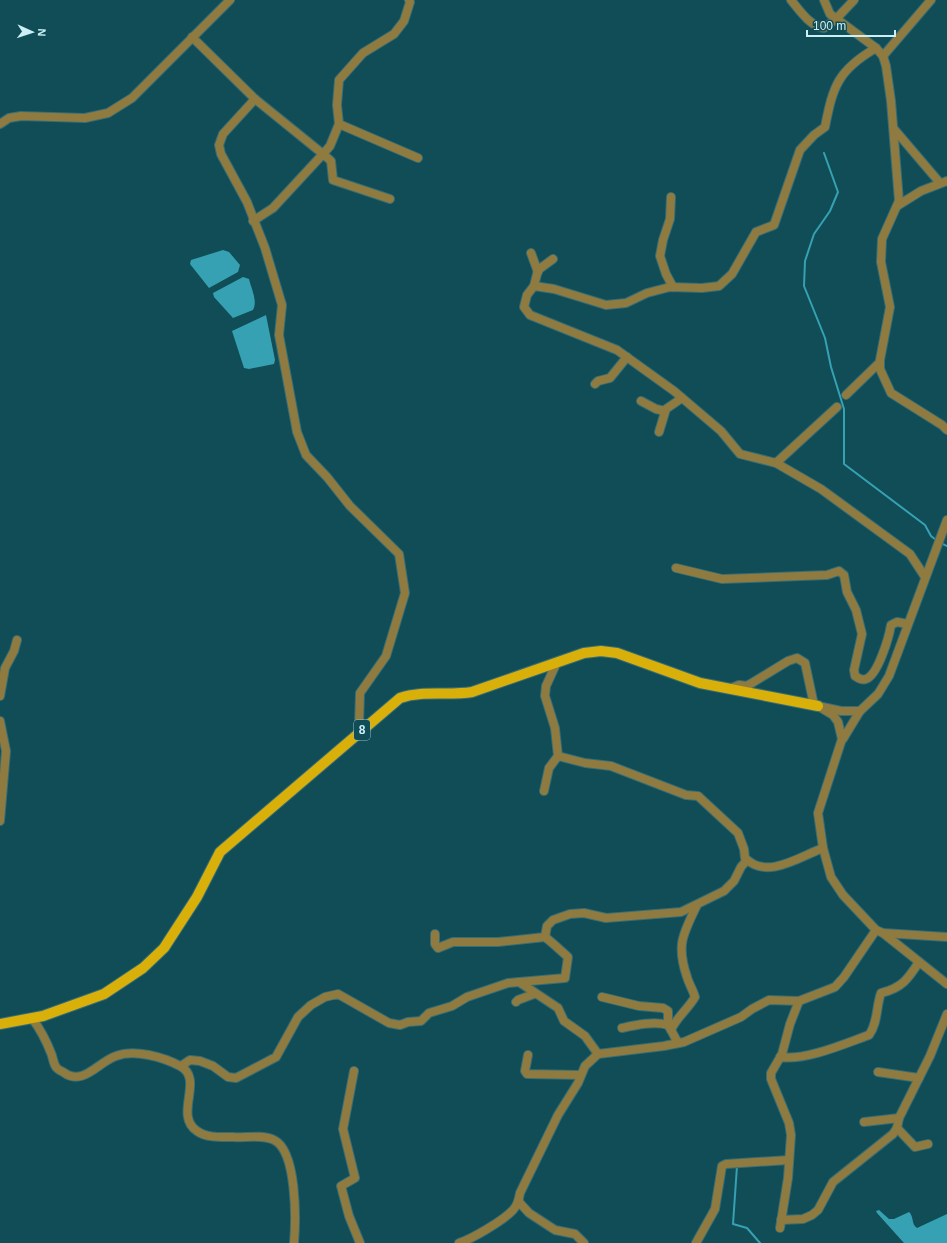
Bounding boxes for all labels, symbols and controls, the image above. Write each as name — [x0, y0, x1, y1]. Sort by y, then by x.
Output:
north arrow — [12, 12, 52, 52]
scale bar — [807, 12, 895, 38]
text: 100 m — [813, 19, 846, 33]
text: N — [36, 28, 48, 37]
road number: 8 — [354, 720, 370, 740]

